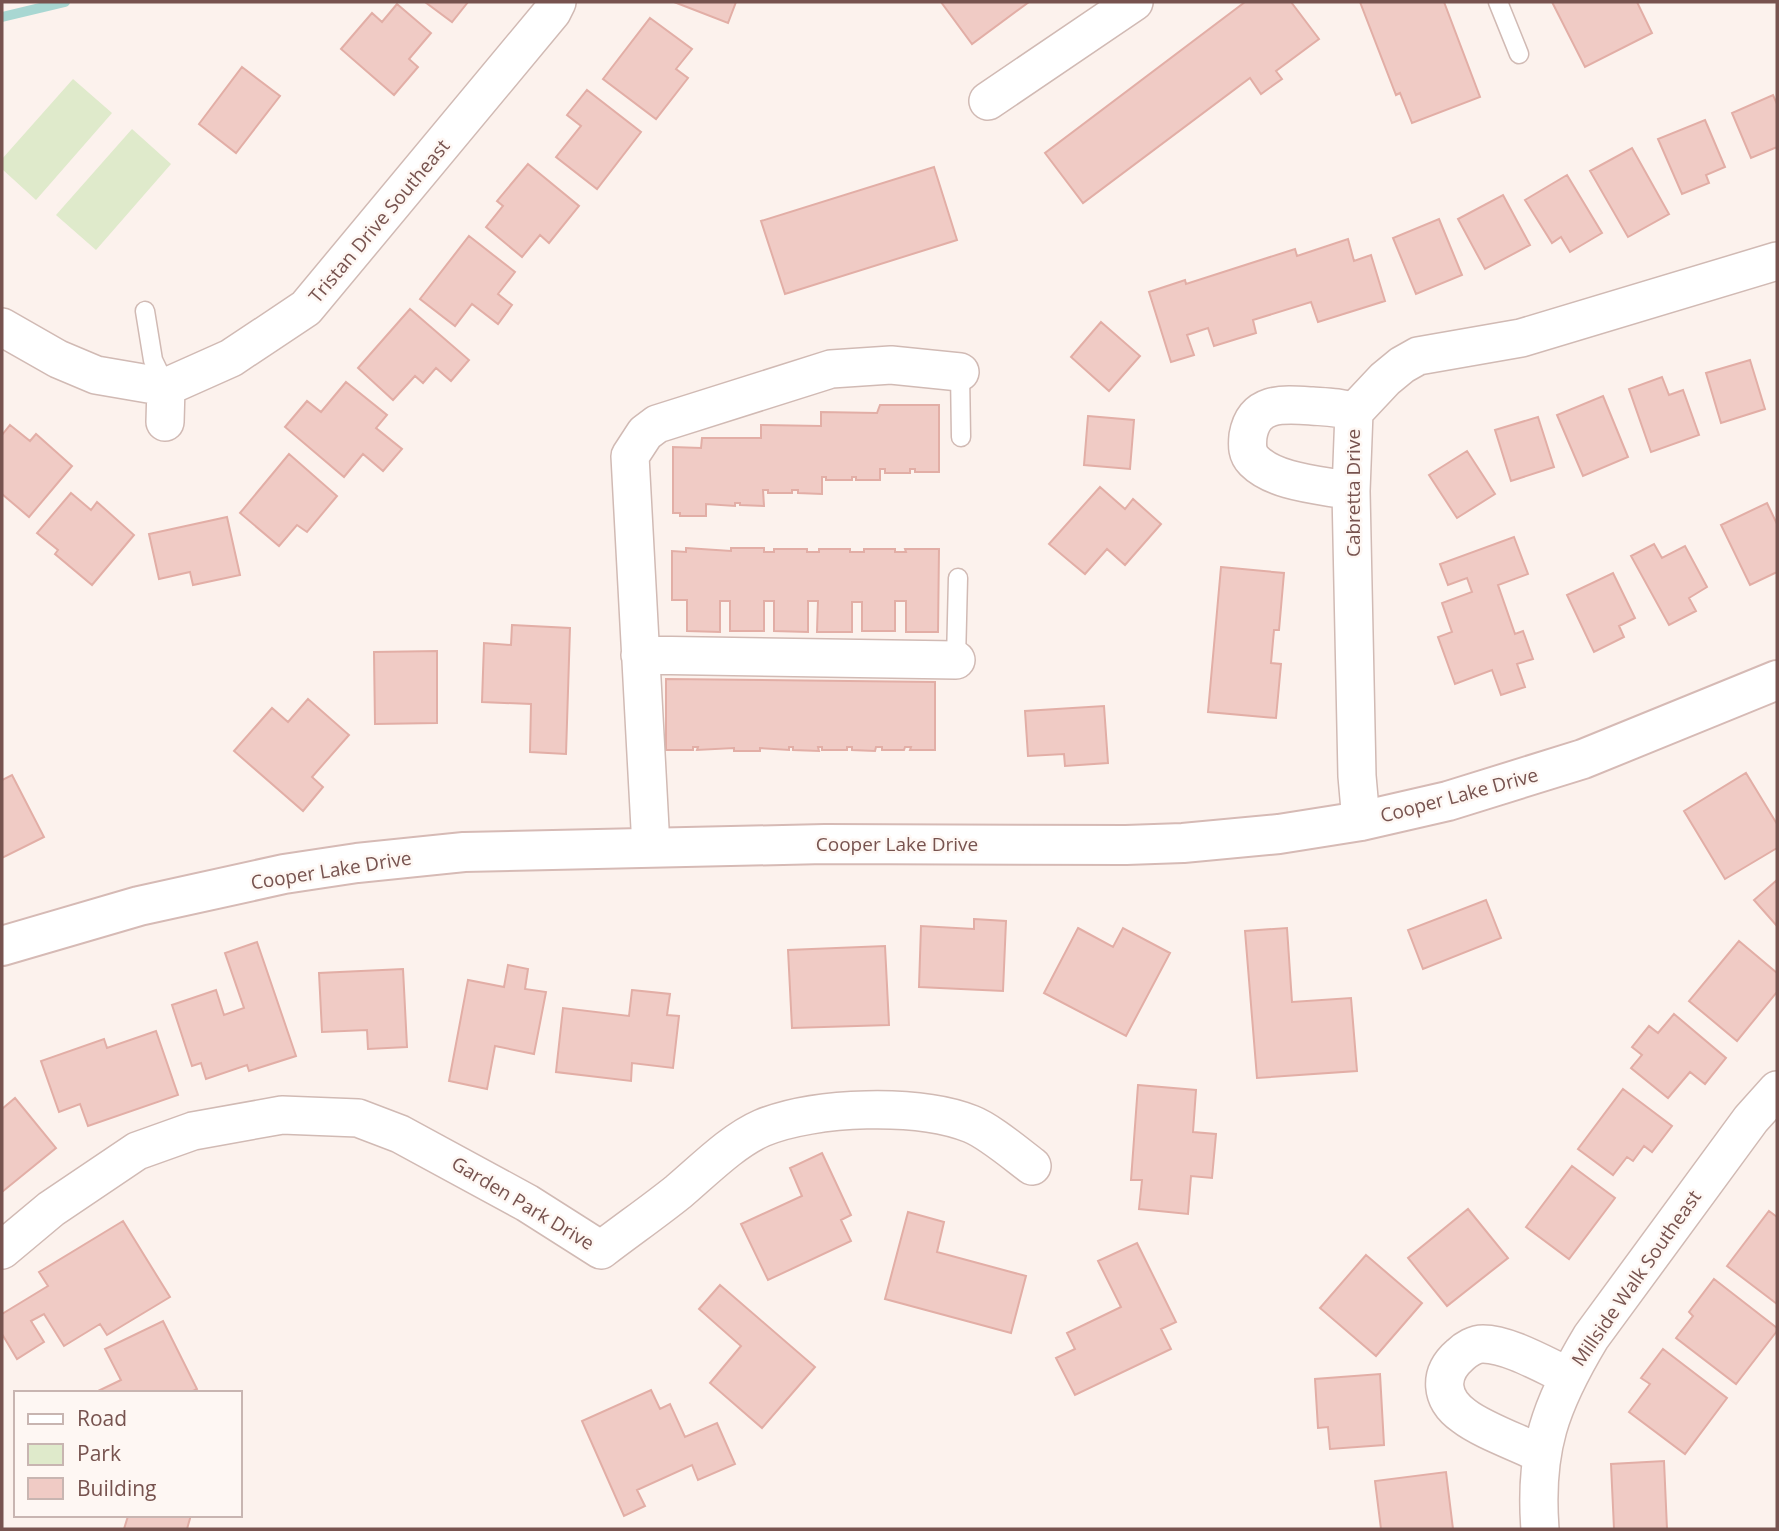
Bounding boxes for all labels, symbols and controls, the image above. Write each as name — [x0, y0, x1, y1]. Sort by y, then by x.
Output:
street label: Tristan Drive Southeast — [303, 133, 455, 308]
street label: Cabretta Drive — [1340, 429, 1366, 557]
street label: Cooper Lake Drive — [1377, 761, 1541, 829]
street label: Cooper Lake Drive — [816, 831, 978, 857]
street label: Cooper Lake Drive — [249, 844, 413, 896]
street label: Garden Park Drive — [447, 1150, 599, 1256]
street label: Millside Walk Southeast — [1565, 1185, 1707, 1371]
legend — [14, 1391, 242, 1517]
text: Road — [77, 1404, 127, 1432]
text: Park — [77, 1439, 121, 1467]
text: Building — [77, 1474, 156, 1502]

